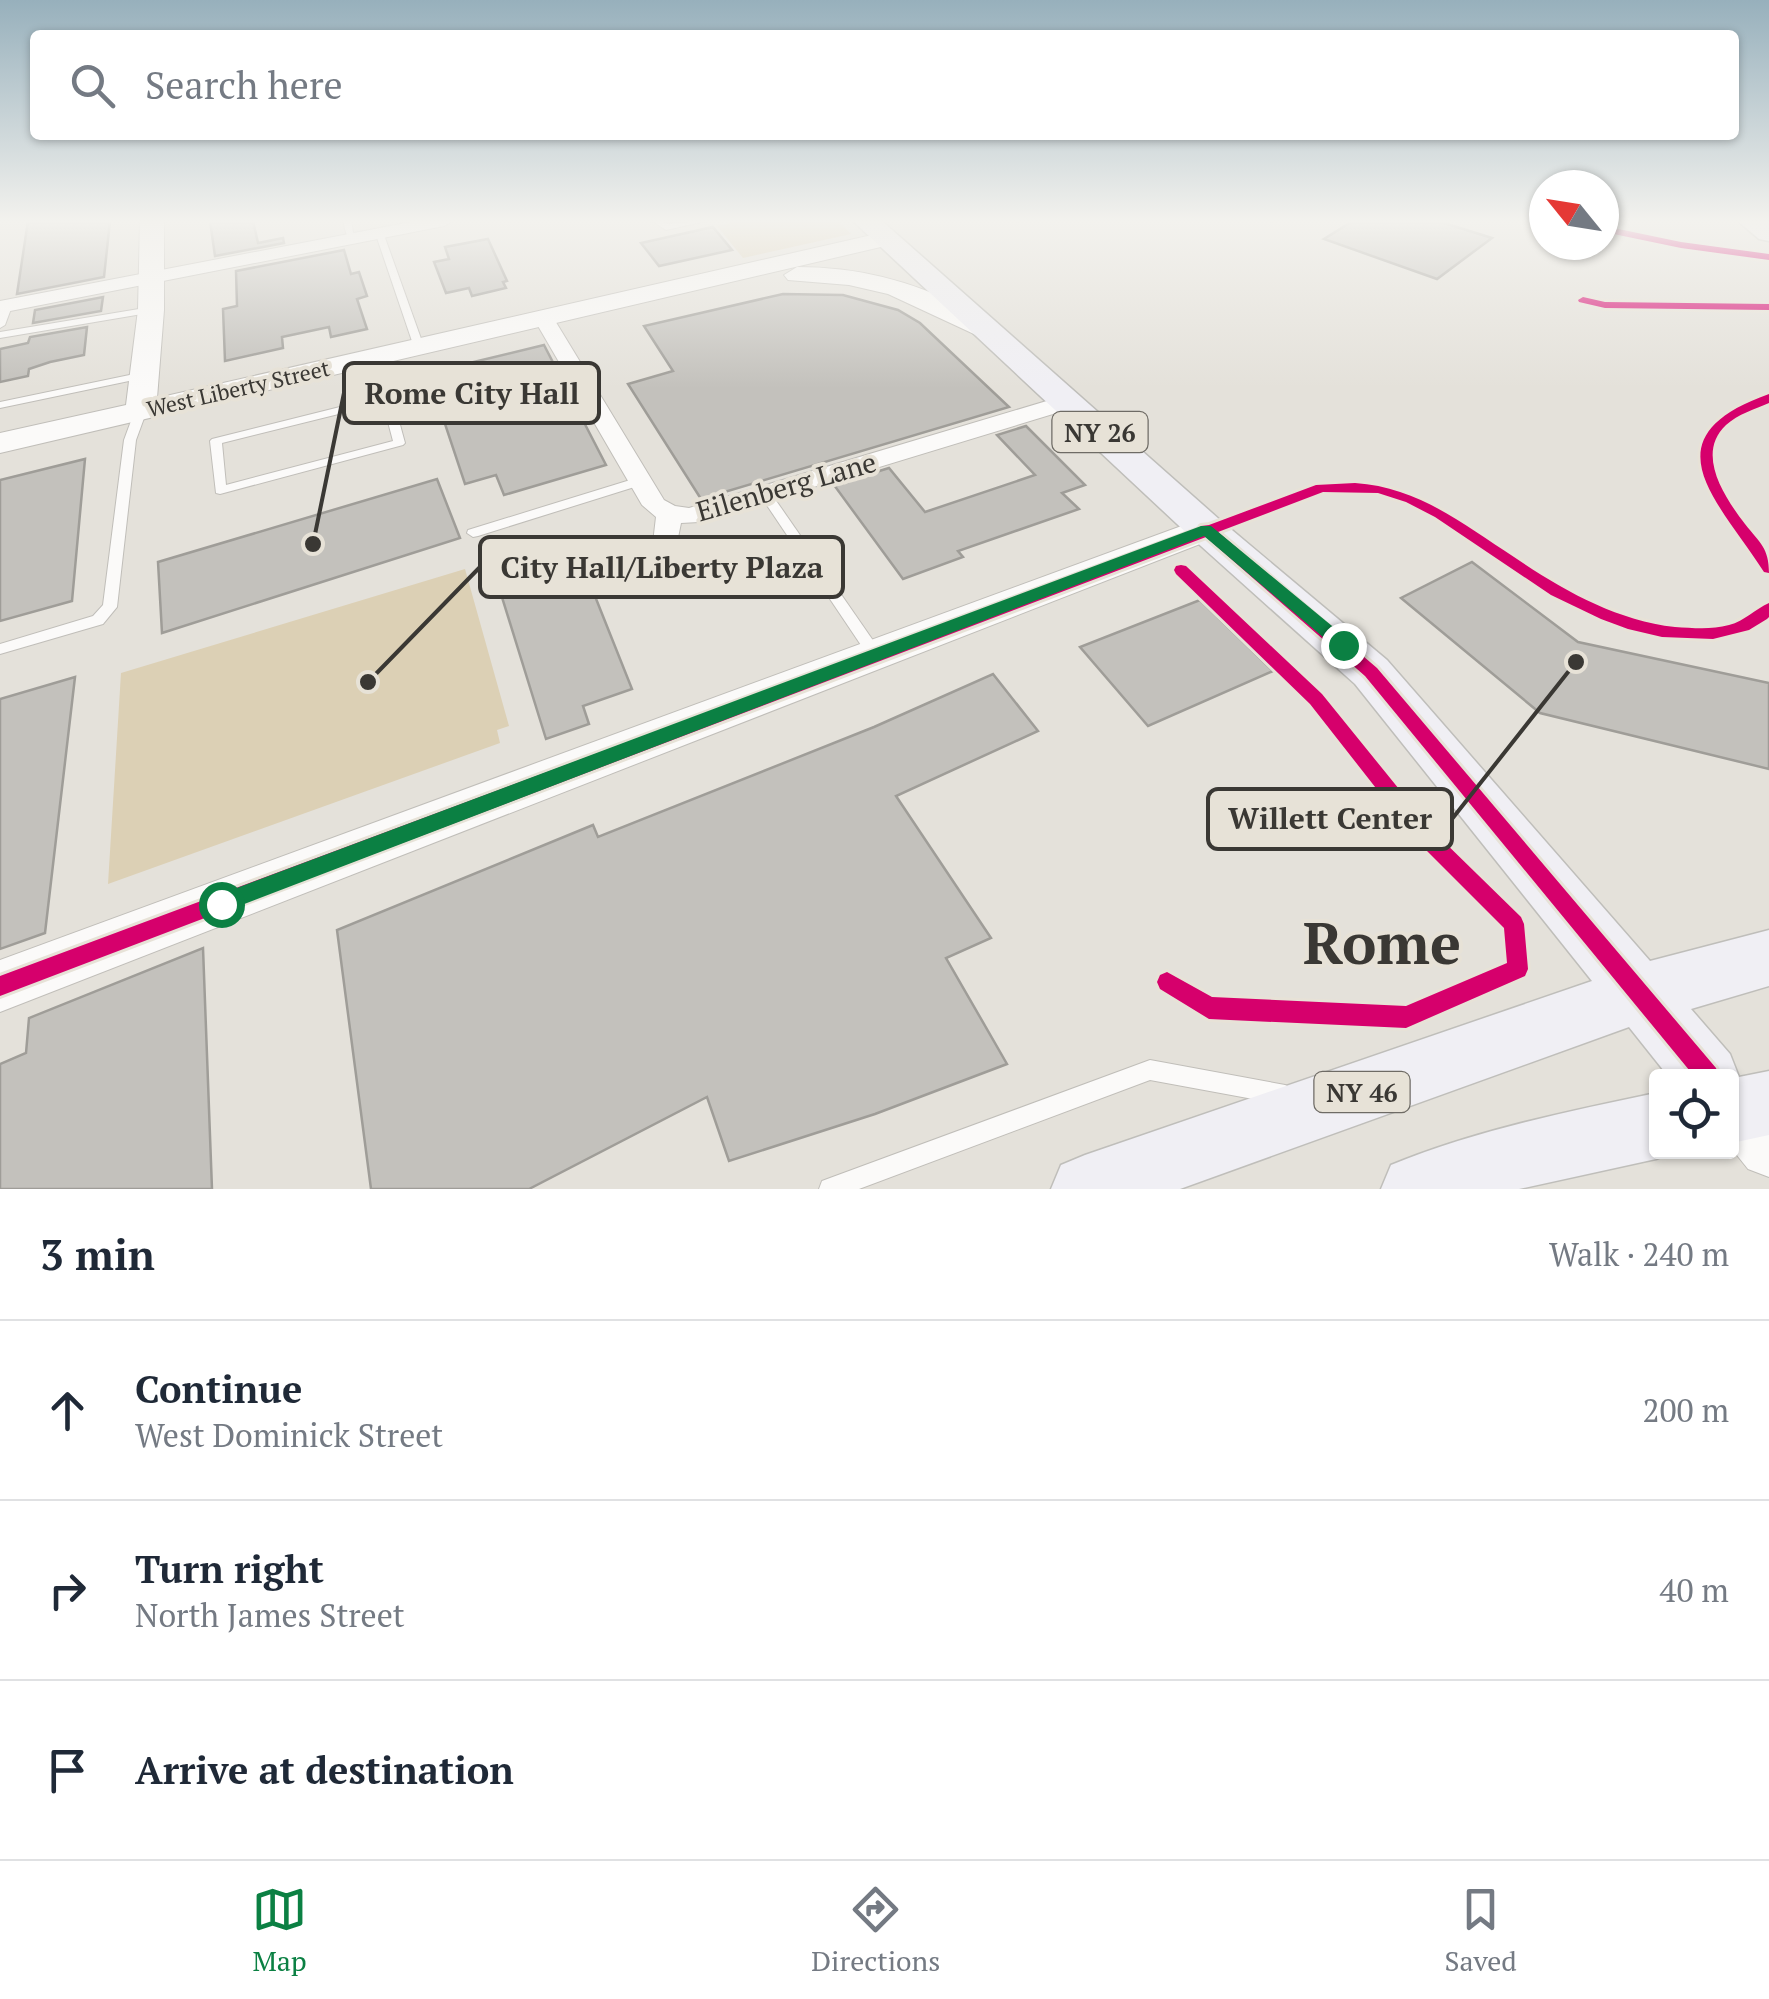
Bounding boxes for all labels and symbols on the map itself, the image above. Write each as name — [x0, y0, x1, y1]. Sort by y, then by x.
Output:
north arrow — [1529, 170, 1619, 260]
street label: West Liberty Street — [144, 353, 332, 423]
callout: Rome City Hall — [344, 363, 599, 423]
text: Rome City Hall — [365, 373, 579, 413]
road number: NY 26 — [1052, 412, 1148, 452]
street label: Eilenberg Lane — [692, 443, 880, 529]
callout: City Hall/Liberty Plaza — [480, 537, 843, 597]
text: City Hall/Liberty Plaza — [500, 547, 824, 587]
route end — [1321, 623, 1367, 669]
callout: Willett Center — [1208, 789, 1452, 849]
text: Willett Center — [1228, 798, 1432, 838]
route start — [199, 882, 245, 928]
district label: Rome — [1303, 904, 1461, 981]
road number: NY 46 — [1314, 1072, 1410, 1112]

